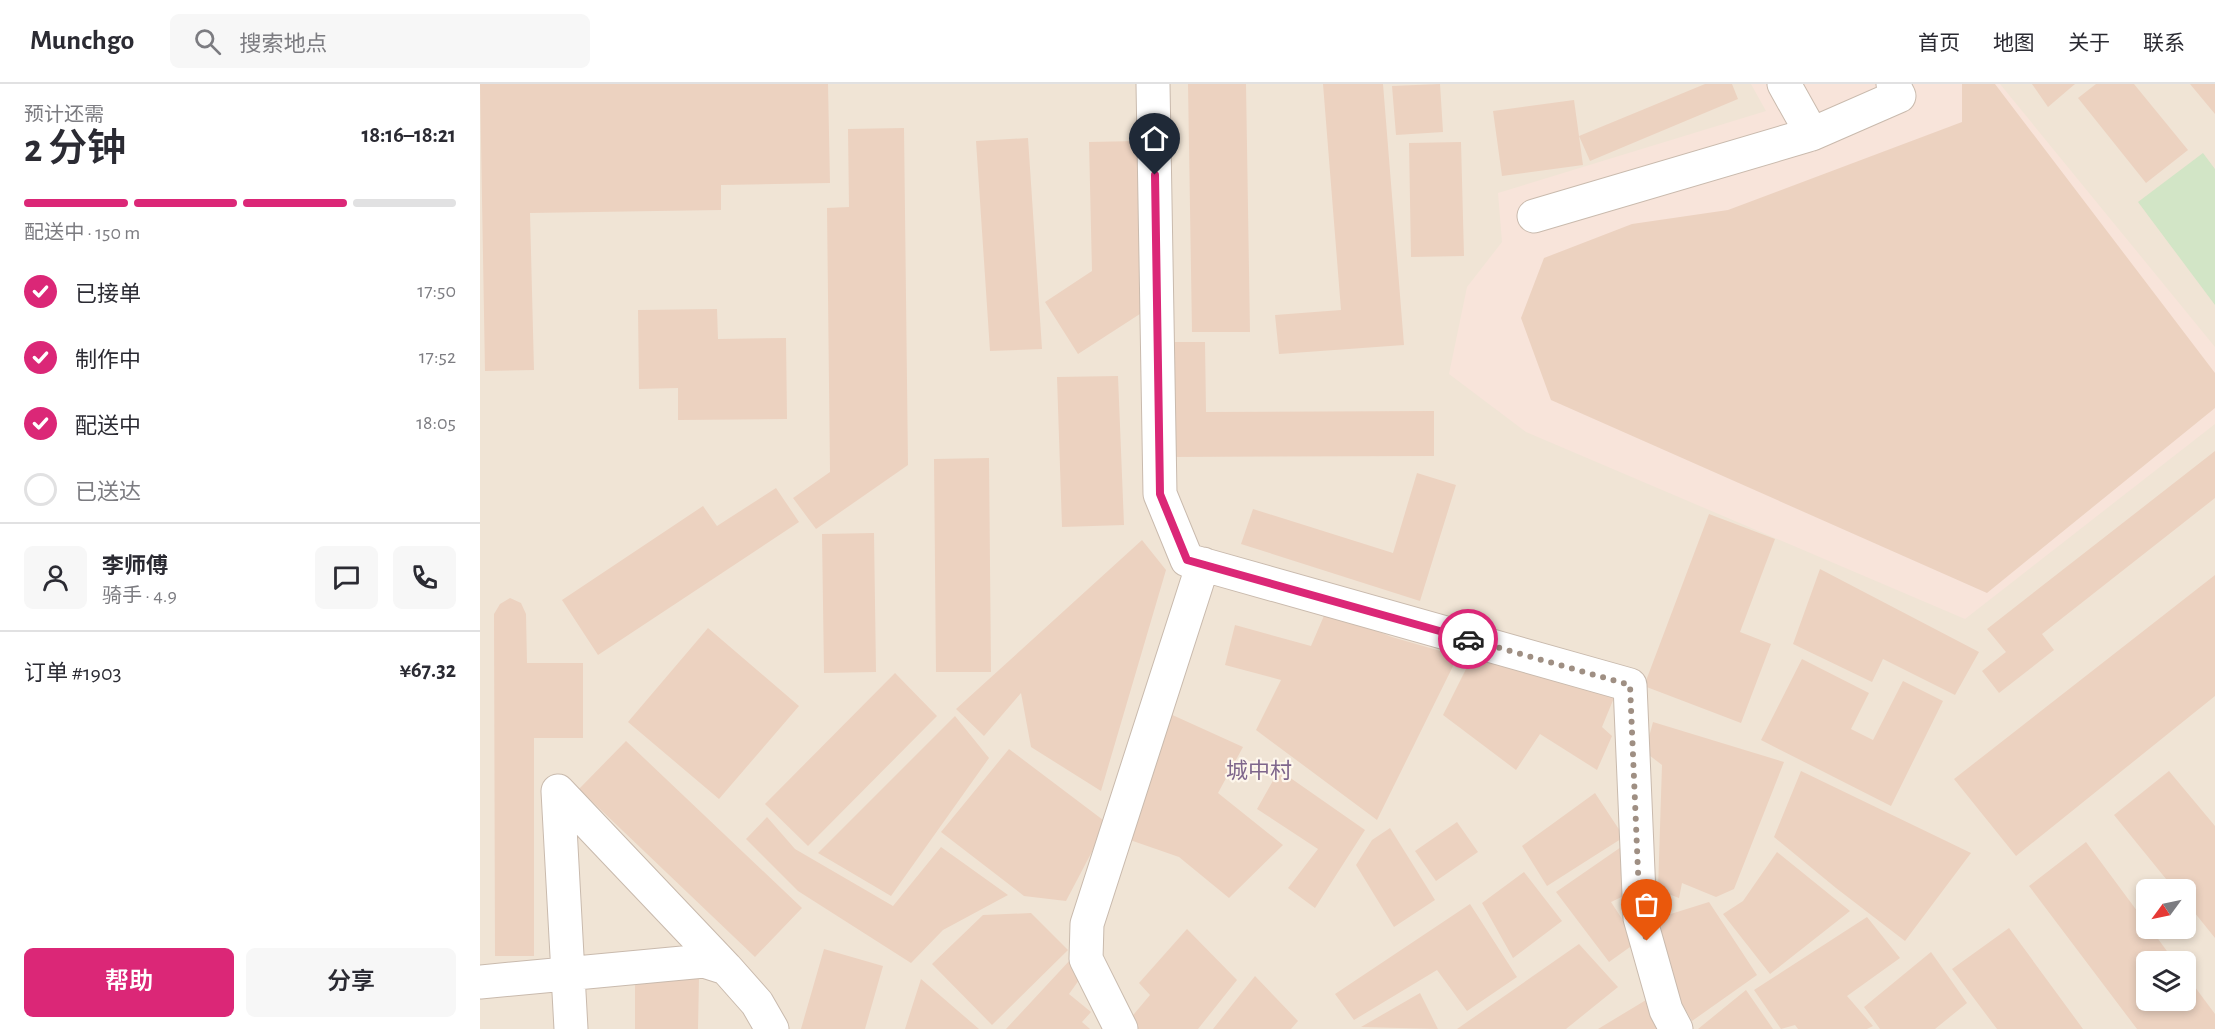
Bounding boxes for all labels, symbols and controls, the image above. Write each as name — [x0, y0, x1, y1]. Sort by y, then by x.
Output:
search box — [170, 14, 590, 68]
icon: search — [191, 25, 224, 58]
text: Munchgo — [30, 27, 134, 55]
text: 搜索地点 — [239, 33, 327, 55]
text: 首页 — [1918, 33, 1960, 54]
text: 地图 — [1993, 33, 2035, 54]
text: 关于 — [2068, 33, 2110, 54]
text: 联系 — [2143, 33, 2185, 54]
text: 预计还需 — [24, 105, 104, 125]
pin — [1129, 113, 1180, 175]
icon: home — [1138, 122, 1171, 155]
text: 18:16–18:21 — [361, 124, 456, 146]
text: 2 分钟 — [24, 130, 126, 169]
text: 配送中 · 150 m — [24, 223, 140, 243]
icon: check — [24, 275, 57, 308]
text: 17:50 — [417, 281, 456, 301]
text: 已接单 — [75, 283, 141, 305]
icon: check — [24, 341, 57, 374]
text: 17:52 — [419, 347, 456, 367]
text: 制作中 — [75, 349, 141, 371]
icon: check — [24, 407, 57, 440]
text: 18:05 — [416, 413, 456, 433]
text: 配送中 — [75, 415, 141, 437]
text: 已送达 — [75, 481, 141, 503]
button: person — [24, 546, 87, 609]
button: chat — [315, 546, 378, 609]
button: phone — [393, 546, 456, 609]
text: 李师傅 — [102, 555, 168, 577]
text: 骑手 · 4.9 — [102, 586, 177, 606]
courier — [1438, 609, 1498, 669]
icon: car — [1452, 623, 1485, 656]
text: ¥67.32 — [399, 659, 456, 681]
text: 订单 #1903 — [24, 662, 122, 684]
district label: 城中村 — [1226, 759, 1292, 782]
pin — [1621, 879, 1672, 941]
north arrow — [2136, 879, 2196, 939]
map controls — [2136, 879, 2196, 1011]
icon: bag — [1630, 888, 1663, 921]
button: 帮助 — [24, 948, 234, 1017]
button: 分享 — [246, 948, 456, 1017]
button: layers — [2136, 951, 2196, 1011]

